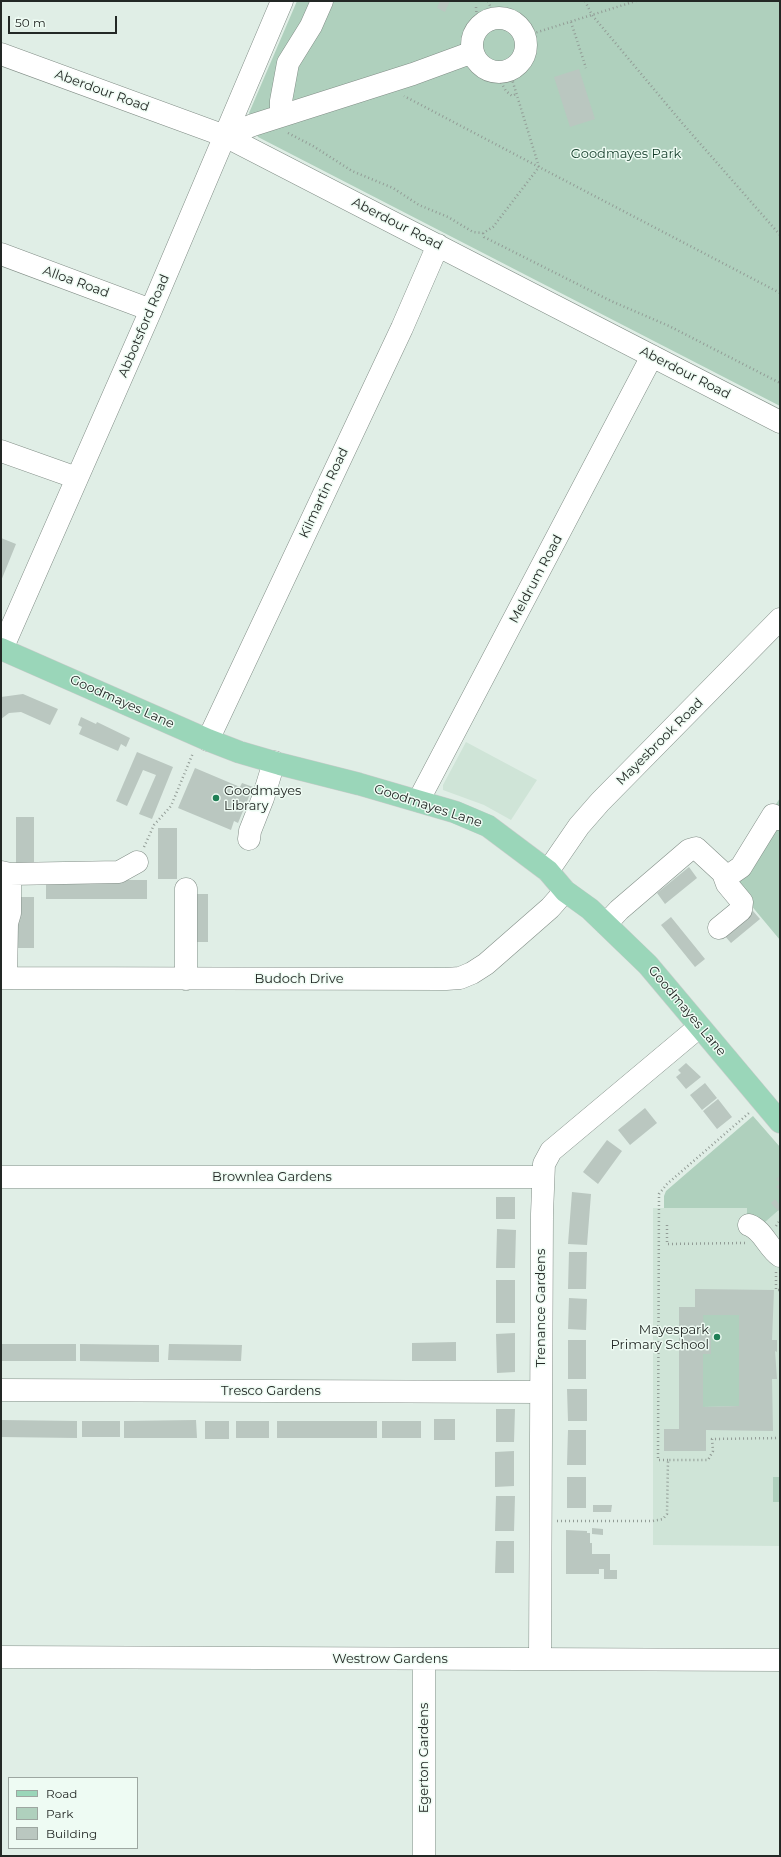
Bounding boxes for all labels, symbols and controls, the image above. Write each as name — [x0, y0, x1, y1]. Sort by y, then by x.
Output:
scale bar — [10, 8, 119, 34]
text: 50 m — [15, 15, 46, 30]
street label: Aberdour Road — [53, 67, 151, 115]
park label: Goodmayes Park — [571, 146, 681, 162]
street label: Aberdour Road — [349, 194, 445, 254]
street label: Alloa Road — [41, 263, 111, 301]
street label: Abbotsford Road — [115, 272, 173, 380]
street label: Aberdour Road — [637, 343, 733, 403]
street label: Kilmartin Road — [296, 445, 352, 541]
street label: Meldrum Road — [506, 532, 566, 626]
street label: Goodmayes Lane — [67, 672, 177, 732]
street label: Mayesbrook Road — [613, 695, 707, 789]
street label: Goodmayes Lane — [372, 781, 484, 831]
place label: Goodmayes Library — [224, 783, 301, 814]
marker: Goodmayes Library — [211, 793, 221, 803]
street label: Goodmayes Lane — [645, 963, 729, 1059]
street label: Budoch Drive — [255, 971, 343, 987]
street label: Brownlea Gardens — [212, 1169, 332, 1185]
street label: Trenance Gardens — [533, 1249, 549, 1367]
place label: Mayespark Primary School — [611, 1322, 709, 1353]
marker: Mayespark Primary School — [712, 1332, 722, 1342]
street label: Tresco Gardens — [221, 1383, 321, 1399]
street label: Westrow Gardens — [332, 1651, 448, 1667]
street label: Egerton Gardens — [416, 1703, 432, 1813]
legend — [8, 1777, 138, 1849]
text: Road — [46, 1786, 77, 1801]
text: Park — [46, 1806, 73, 1821]
text: Building — [46, 1826, 97, 1841]

